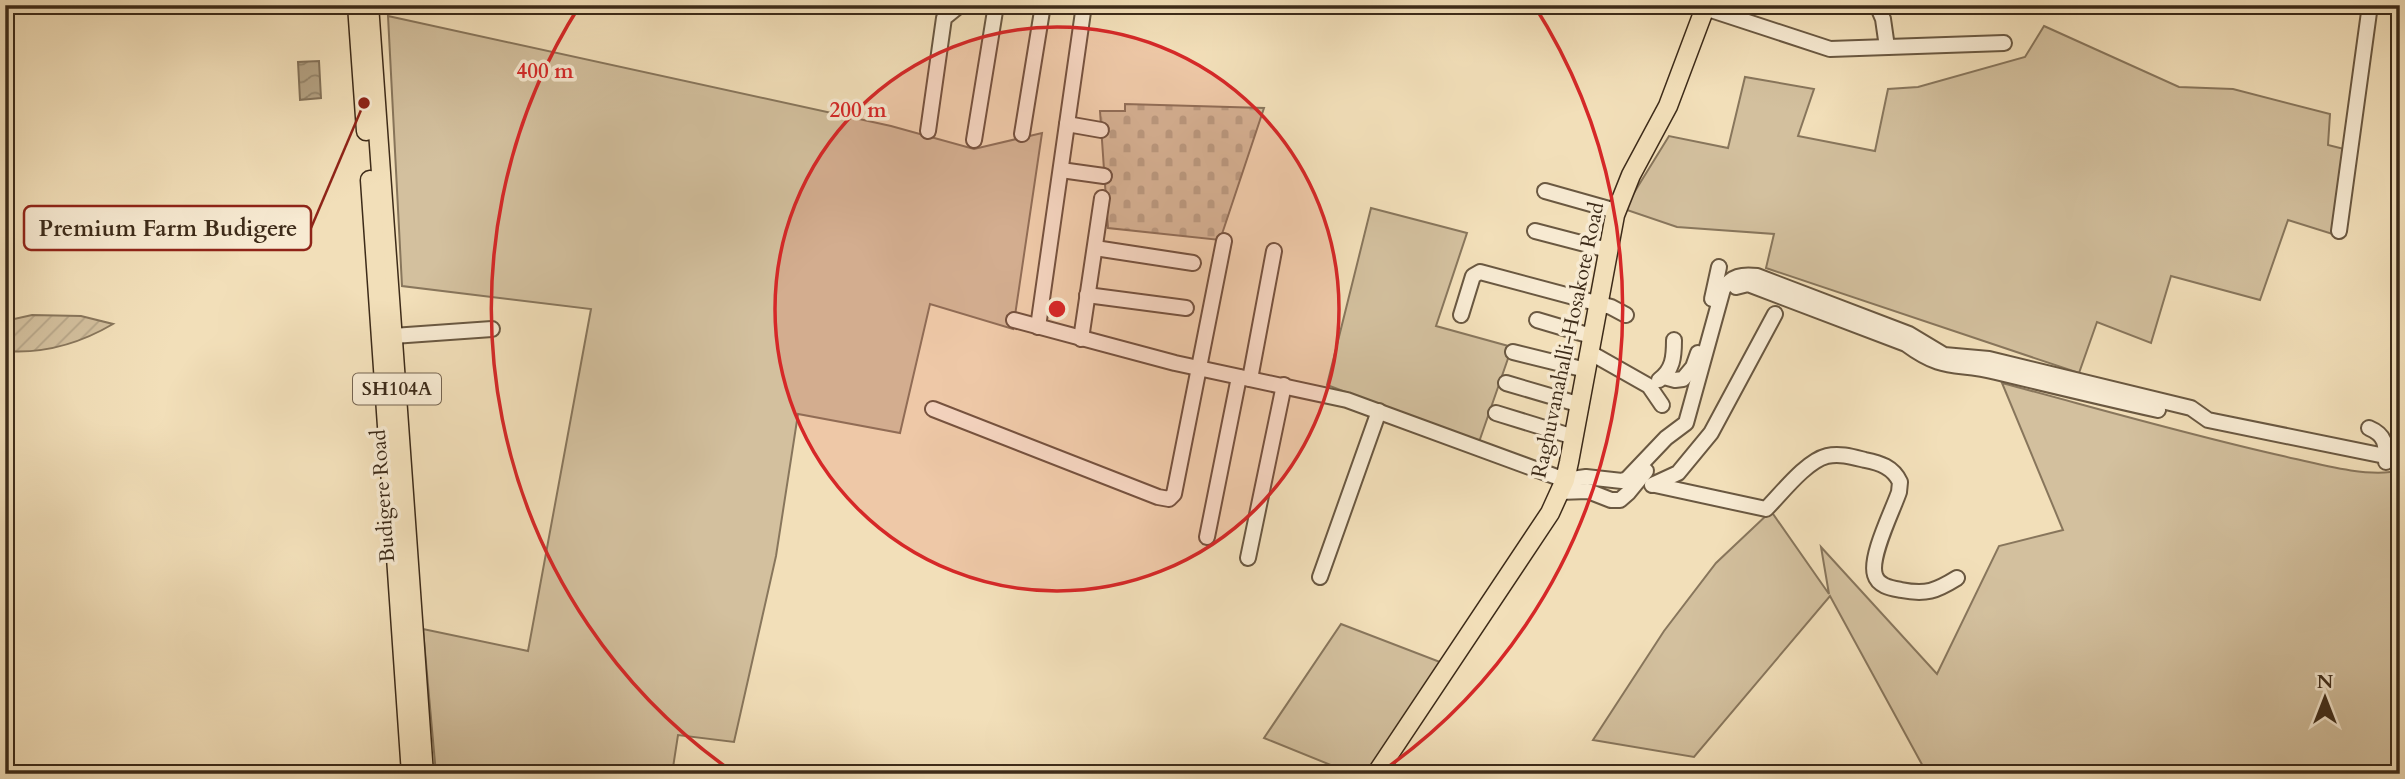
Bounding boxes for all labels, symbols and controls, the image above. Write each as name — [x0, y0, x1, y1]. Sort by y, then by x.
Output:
text: 400 m — [516, 57, 574, 86]
text: 200 m — [829, 96, 887, 125]
street label: Raghuvanahalli-Hosakote Road — [1525, 199, 1611, 481]
callout: Premium Farm Budigere — [24, 206, 311, 250]
text: Premium Farm Budigere — [39, 213, 297, 244]
centre of rings — [1045, 297, 1069, 321]
road number: SH104A — [353, 374, 441, 404]
street label: Budigere Road — [364, 429, 402, 563]
north arrow — [2290, 664, 2360, 734]
text: N — [2317, 669, 2334, 695]

